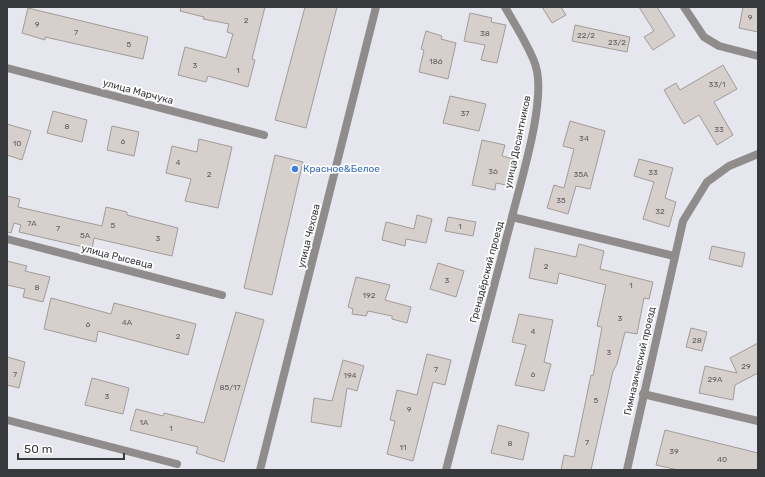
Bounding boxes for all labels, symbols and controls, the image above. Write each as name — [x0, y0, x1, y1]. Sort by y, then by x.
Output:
house number: 9 — [748, 13, 753, 22]
house number: 2 — [244, 16, 249, 25]
house number: 9 — [35, 20, 40, 29]
house number: 7 — [74, 28, 78, 37]
house number: 38 — [480, 29, 490, 38]
house number: 22/2 — [577, 31, 595, 40]
house number: 23/2 — [608, 38, 626, 47]
house number: 5 — [127, 40, 132, 49]
house number: 186 — [429, 57, 443, 66]
house number: 3 — [193, 61, 198, 70]
house number: 1 — [236, 66, 240, 75]
street label: улица Марчука — [101, 77, 175, 107]
house number: 33/1 — [709, 80, 725, 89]
street label: улица Десантников — [502, 94, 534, 190]
house number: 37 — [461, 109, 469, 118]
house number: 8 — [64, 122, 70, 131]
house number: 33 — [714, 125, 724, 134]
house number: 34 — [579, 134, 589, 143]
house number: 6 — [121, 137, 126, 146]
house number: 10 — [13, 139, 21, 148]
house number: 4 — [176, 158, 181, 167]
place label: Красное&Белое — [303, 163, 380, 175]
marker: Красное&Белое — [290, 164, 300, 174]
house number: 36 — [488, 167, 498, 176]
house number: 33 — [648, 168, 658, 177]
house number: 2 — [207, 170, 212, 179]
house number: 35А — [574, 170, 589, 179]
house number: 35 — [556, 196, 566, 205]
street label: улица Чехова — [295, 203, 323, 269]
house number: 32 — [655, 207, 665, 216]
house number: 7А — [27, 219, 37, 228]
street label: Гренадёрский проезд — [468, 220, 506, 324]
house number: 5 — [111, 221, 116, 230]
house number: 1 — [458, 222, 462, 231]
house number: 7 — [56, 224, 60, 233]
house number: 5А — [80, 231, 91, 240]
house number: 3 — [156, 234, 161, 243]
street label: улица Рысевца — [80, 242, 154, 272]
house number: 2 — [544, 262, 549, 271]
house number: 3 — [445, 276, 450, 285]
house number: 1 — [629, 281, 633, 290]
house number: 8 — [34, 283, 40, 292]
house number: 192 — [363, 291, 376, 300]
street label: Гимназический проезд — [622, 306, 658, 416]
house number: 3 — [618, 314, 623, 323]
house number: 4А — [122, 318, 133, 327]
house number: 6 — [86, 320, 91, 329]
house number: 4 — [531, 327, 536, 336]
house number: 2 — [176, 332, 181, 341]
house number: 28 — [692, 336, 702, 345]
house number: 3 — [607, 348, 612, 357]
house number: 29 — [741, 362, 751, 371]
house number: 7 — [434, 365, 438, 374]
house number: 7 — [13, 370, 17, 379]
house number: 6 — [531, 370, 536, 379]
house number: 194 — [343, 371, 357, 380]
house number: 29А — [708, 375, 723, 384]
house number: 85/17 — [219, 383, 241, 392]
house number: 3 — [105, 392, 110, 401]
house number: 5 — [594, 396, 599, 405]
house number: 9 — [407, 405, 412, 414]
house number: 1А — [140, 418, 149, 427]
house number: 1 — [169, 424, 173, 433]
scale bar — [18, 435, 124, 461]
house number: 7 — [585, 438, 589, 447]
house number: 8 — [507, 439, 513, 448]
text: 50 m — [24, 442, 52, 456]
house number: 11 — [400, 443, 406, 452]
house number: 39 — [669, 447, 679, 456]
house number: 40 — [717, 455, 727, 464]

